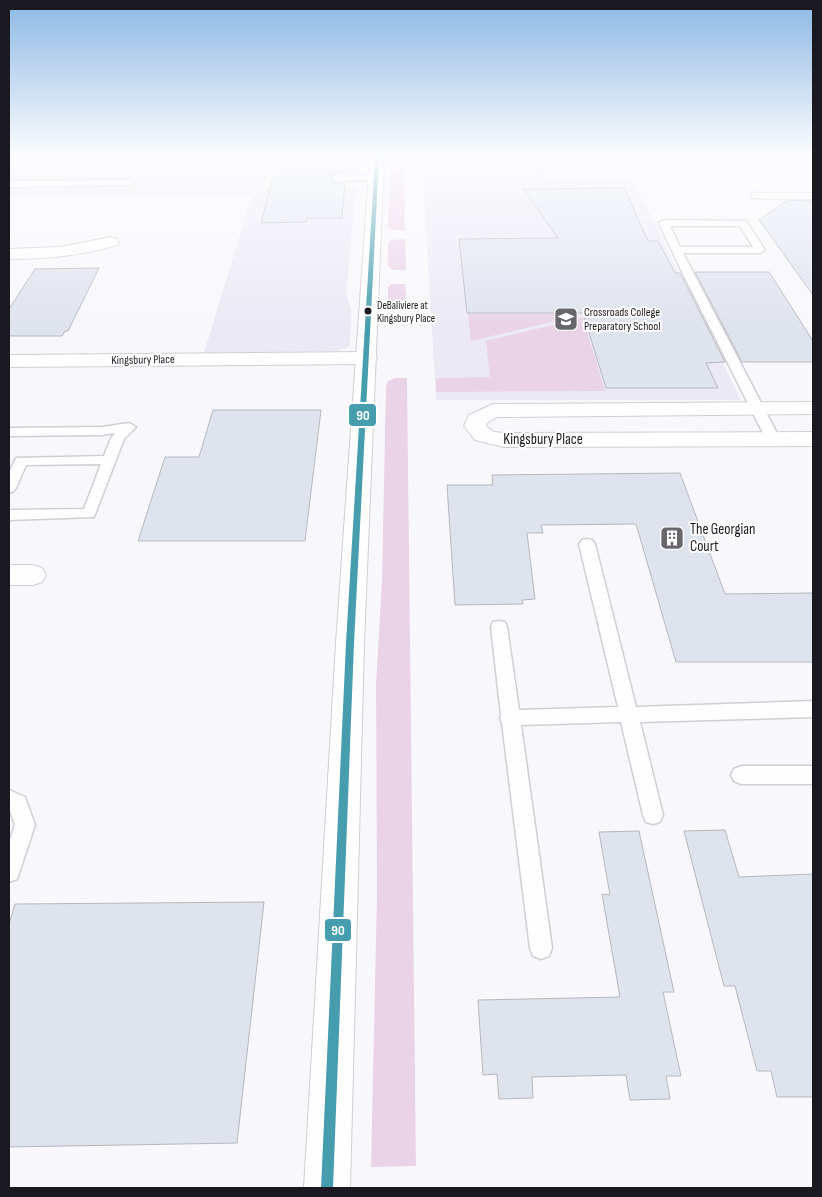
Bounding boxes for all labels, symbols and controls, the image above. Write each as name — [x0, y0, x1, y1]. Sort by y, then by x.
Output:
place label: DeBaliviere at Kingsbury Place — [377, 299, 435, 325]
place label: Crossroads College Preparatory School — [584, 305, 660, 334]
marker: DeBaliviere at Kingsbury Place — [363, 306, 373, 316]
school or university icon: Crossroads College Preparatory School — [553, 306, 579, 332]
street label: Kingsbury Place — [111, 352, 175, 368]
line badge: 90 — [348, 403, 377, 427]
text: 90 — [356, 407, 370, 424]
street label: Kingsbury Place — [503, 430, 583, 449]
place label: The Georgian Court — [690, 520, 755, 556]
building icon: The Georgian Court — [659, 525, 685, 551]
line badge: 90 — [324, 918, 352, 942]
text: 90 — [331, 922, 345, 939]

